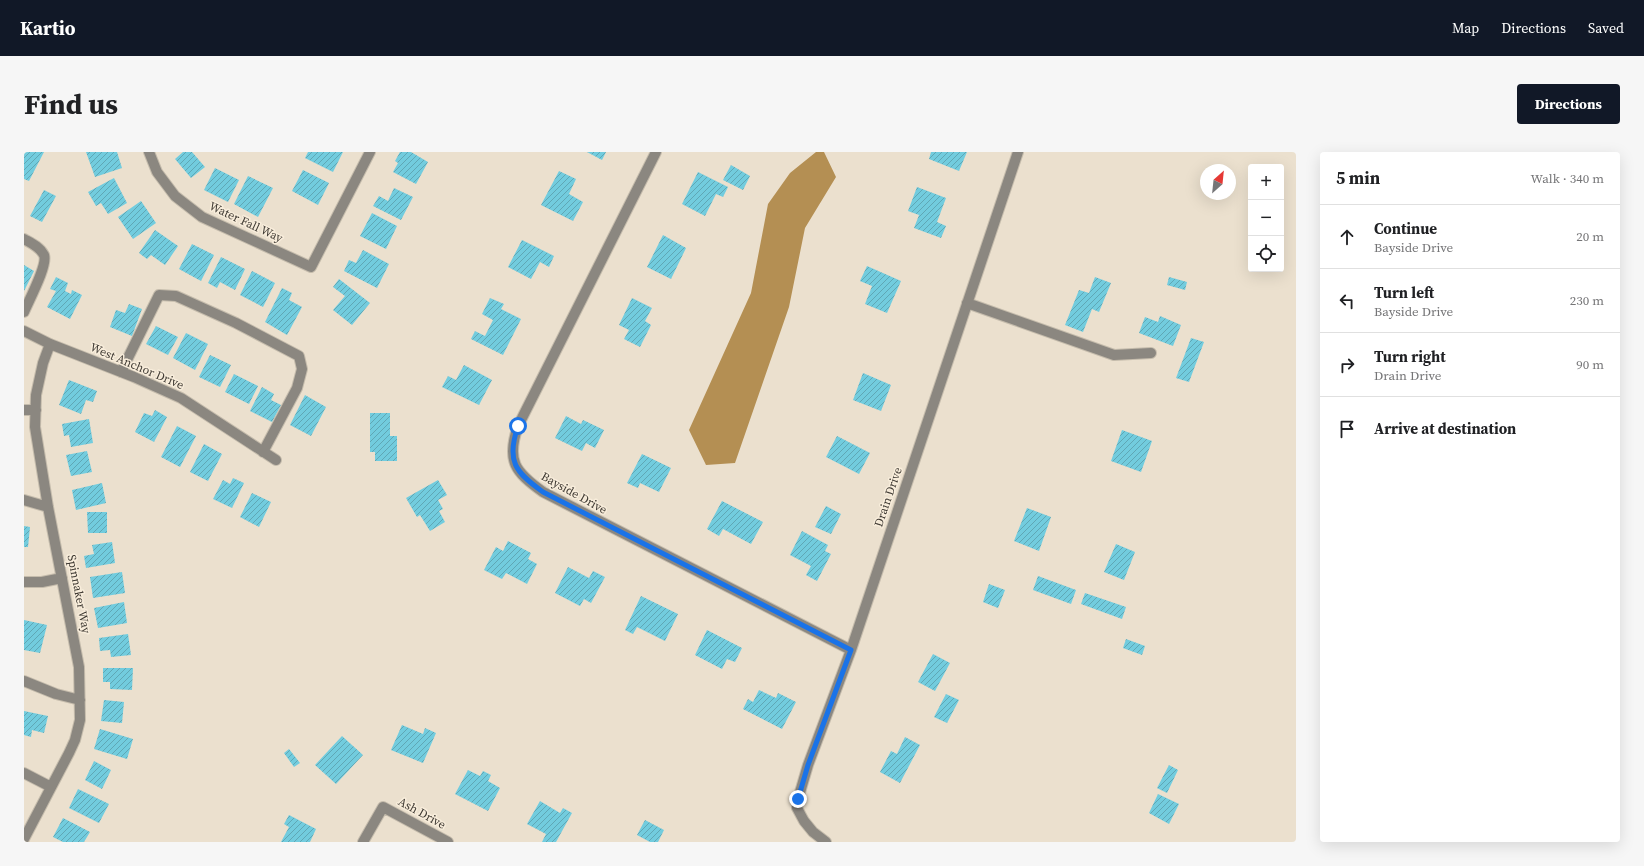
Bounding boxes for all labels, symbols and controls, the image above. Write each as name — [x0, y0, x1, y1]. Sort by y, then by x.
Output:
text: Kartio — [20, 15, 76, 41]
text: Map — [1452, 18, 1479, 38]
text: Directions — [1501, 18, 1566, 38]
text: Saved — [1588, 18, 1624, 38]
button: Directions — [1517, 84, 1620, 124]
text: Find us — [24, 85, 118, 123]
north arrow — [1200, 164, 1236, 200]
map controls — [1248, 164, 1284, 272]
button: + — [1248, 164, 1284, 200]
text: 5 min — [1336, 166, 1380, 190]
text: Walk · 340 m — [1531, 170, 1604, 187]
street label: Water Fall Way — [207, 198, 286, 246]
button: − — [1248, 200, 1284, 236]
text: Continue — [1374, 218, 1437, 239]
icon: ahead — [1336, 226, 1358, 248]
text: 20 m — [1576, 228, 1604, 245]
button: locate — [1248, 236, 1284, 272]
text: Bayside Drive — [1374, 239, 1453, 256]
text: Turn left — [1374, 282, 1434, 303]
icon: left — [1336, 290, 1358, 312]
text: 230 m — [1570, 292, 1604, 309]
text: Bayside Drive — [1374, 303, 1453, 320]
street label: West Anchor Drive — [88, 339, 186, 393]
text: Turn right — [1374, 346, 1446, 367]
icon: right — [1336, 354, 1358, 376]
text: 90 m — [1576, 356, 1604, 373]
text: Drain Drive — [1374, 367, 1441, 384]
route start — [509, 417, 527, 435]
icon: arrive — [1336, 418, 1358, 440]
text: Arrive at destination — [1374, 418, 1516, 439]
street label: Drain Drive — [870, 465, 906, 529]
street label: Bayside Drive — [538, 468, 610, 518]
street label: Spinnaker Way — [64, 553, 95, 636]
route end — [789, 790, 807, 808]
street label: Ash Drive — [395, 793, 449, 833]

